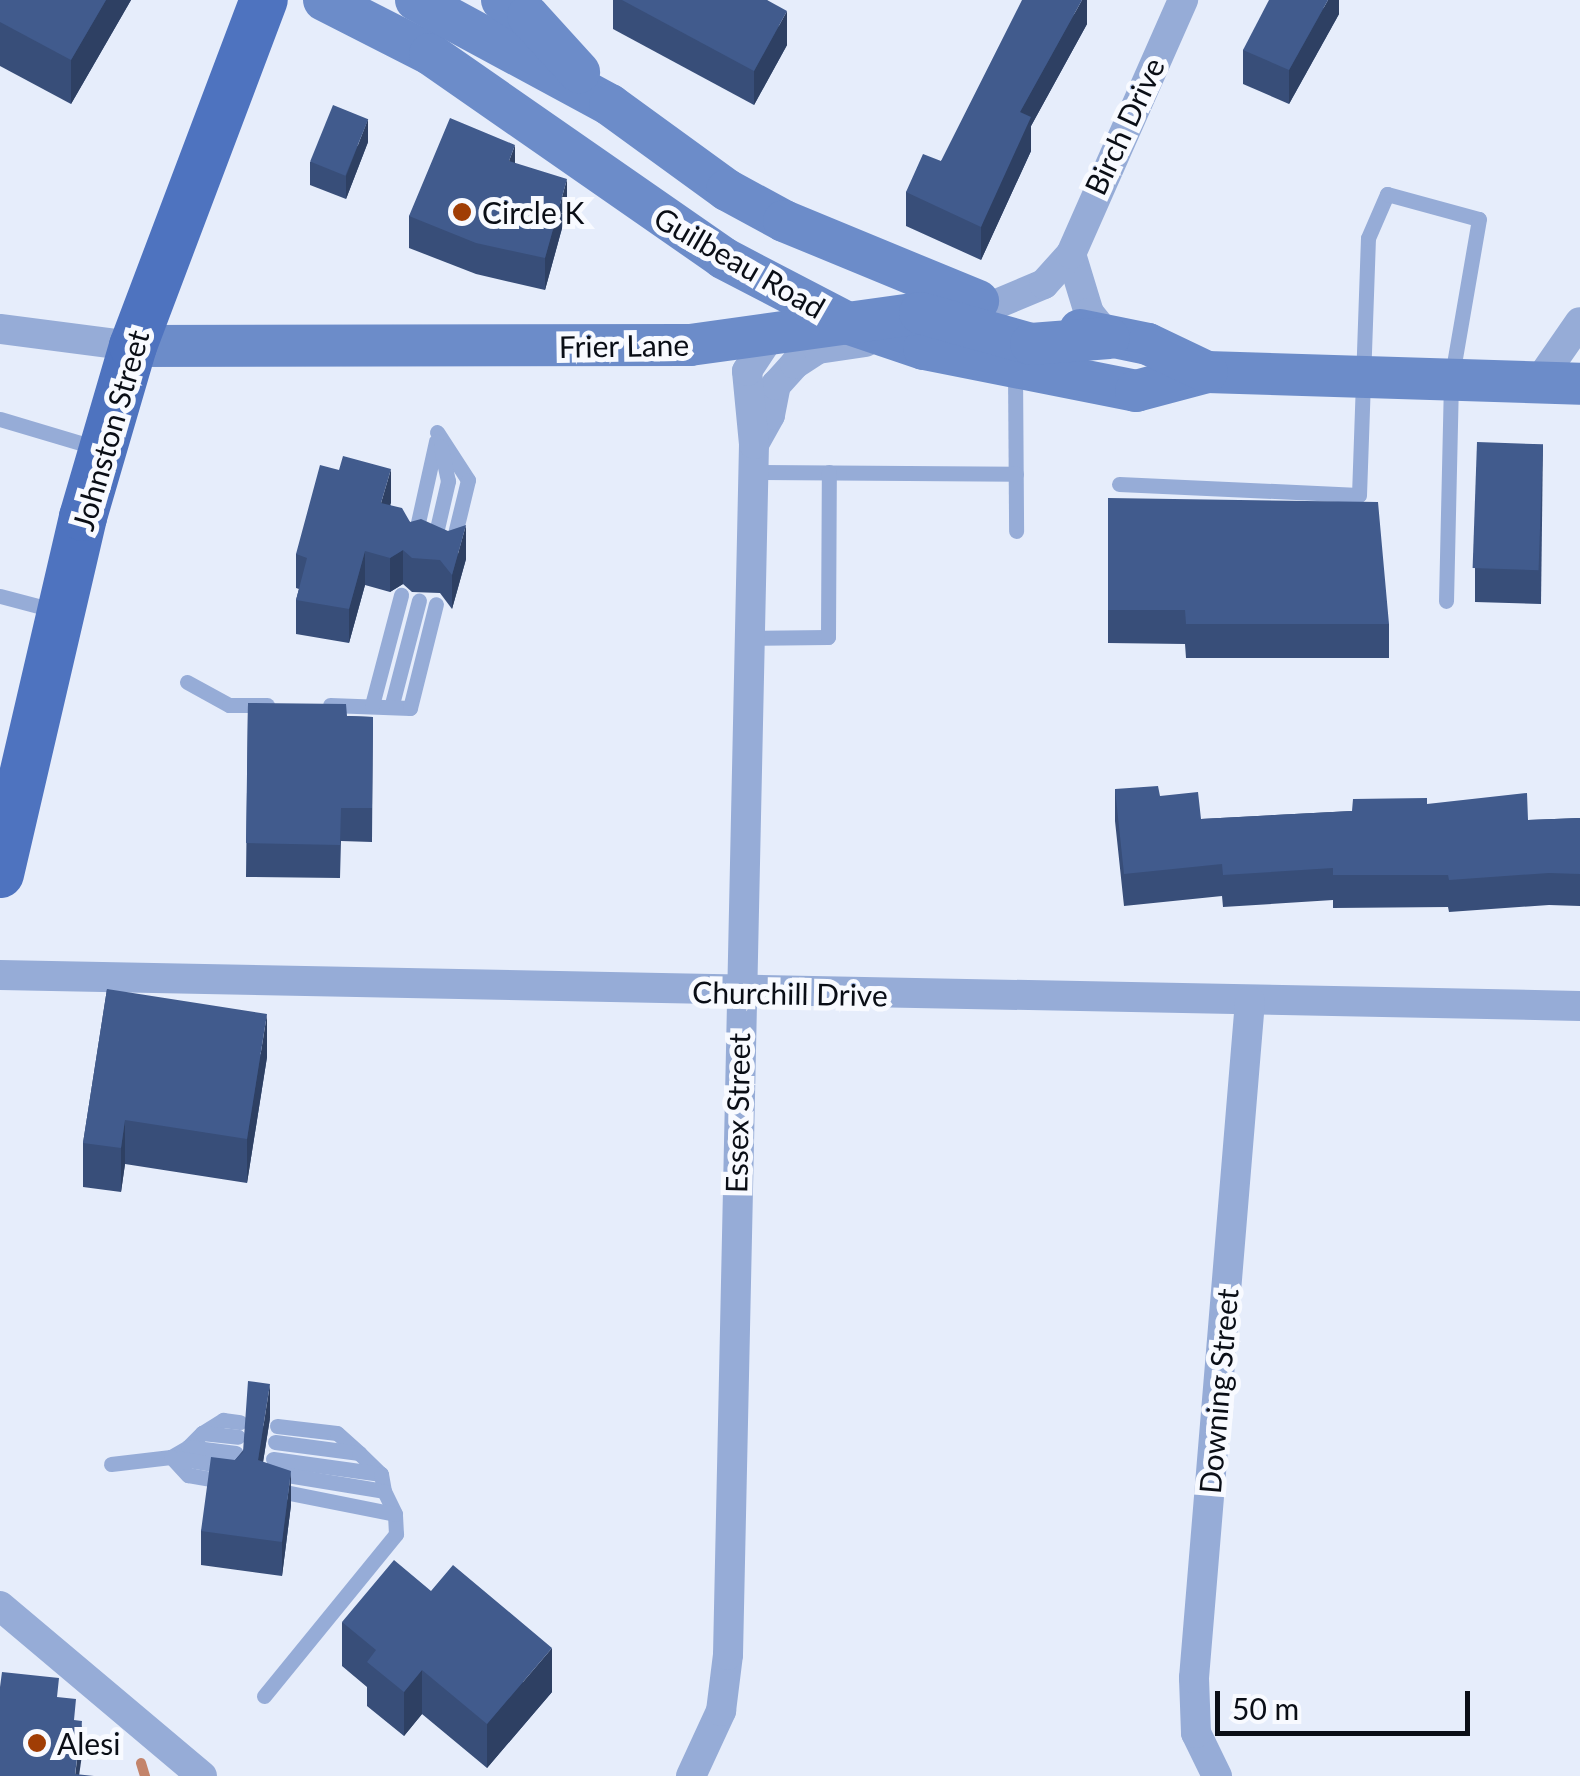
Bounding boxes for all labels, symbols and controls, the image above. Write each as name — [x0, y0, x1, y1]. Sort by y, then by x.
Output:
street label: Birch Drive — [1077, 52, 1171, 200]
place label: Circle K — [482, 194, 584, 230]
street label: Guilbeau Road — [648, 199, 832, 325]
marker: Circle K — [451, 201, 473, 223]
street label: Johnston Street — [64, 326, 156, 534]
street label: Frier Lane — [558, 326, 690, 364]
street label: Churchill Drive — [692, 973, 888, 1013]
street label: Essex Street — [718, 1033, 756, 1193]
street label: Downing Street — [1191, 1287, 1245, 1495]
scale bar — [1220, 1671, 1475, 1733]
text: 50 m — [1232, 1690, 1299, 1726]
place label: Alesi — [57, 1725, 120, 1761]
marker: Alesi — [26, 1732, 48, 1754]

